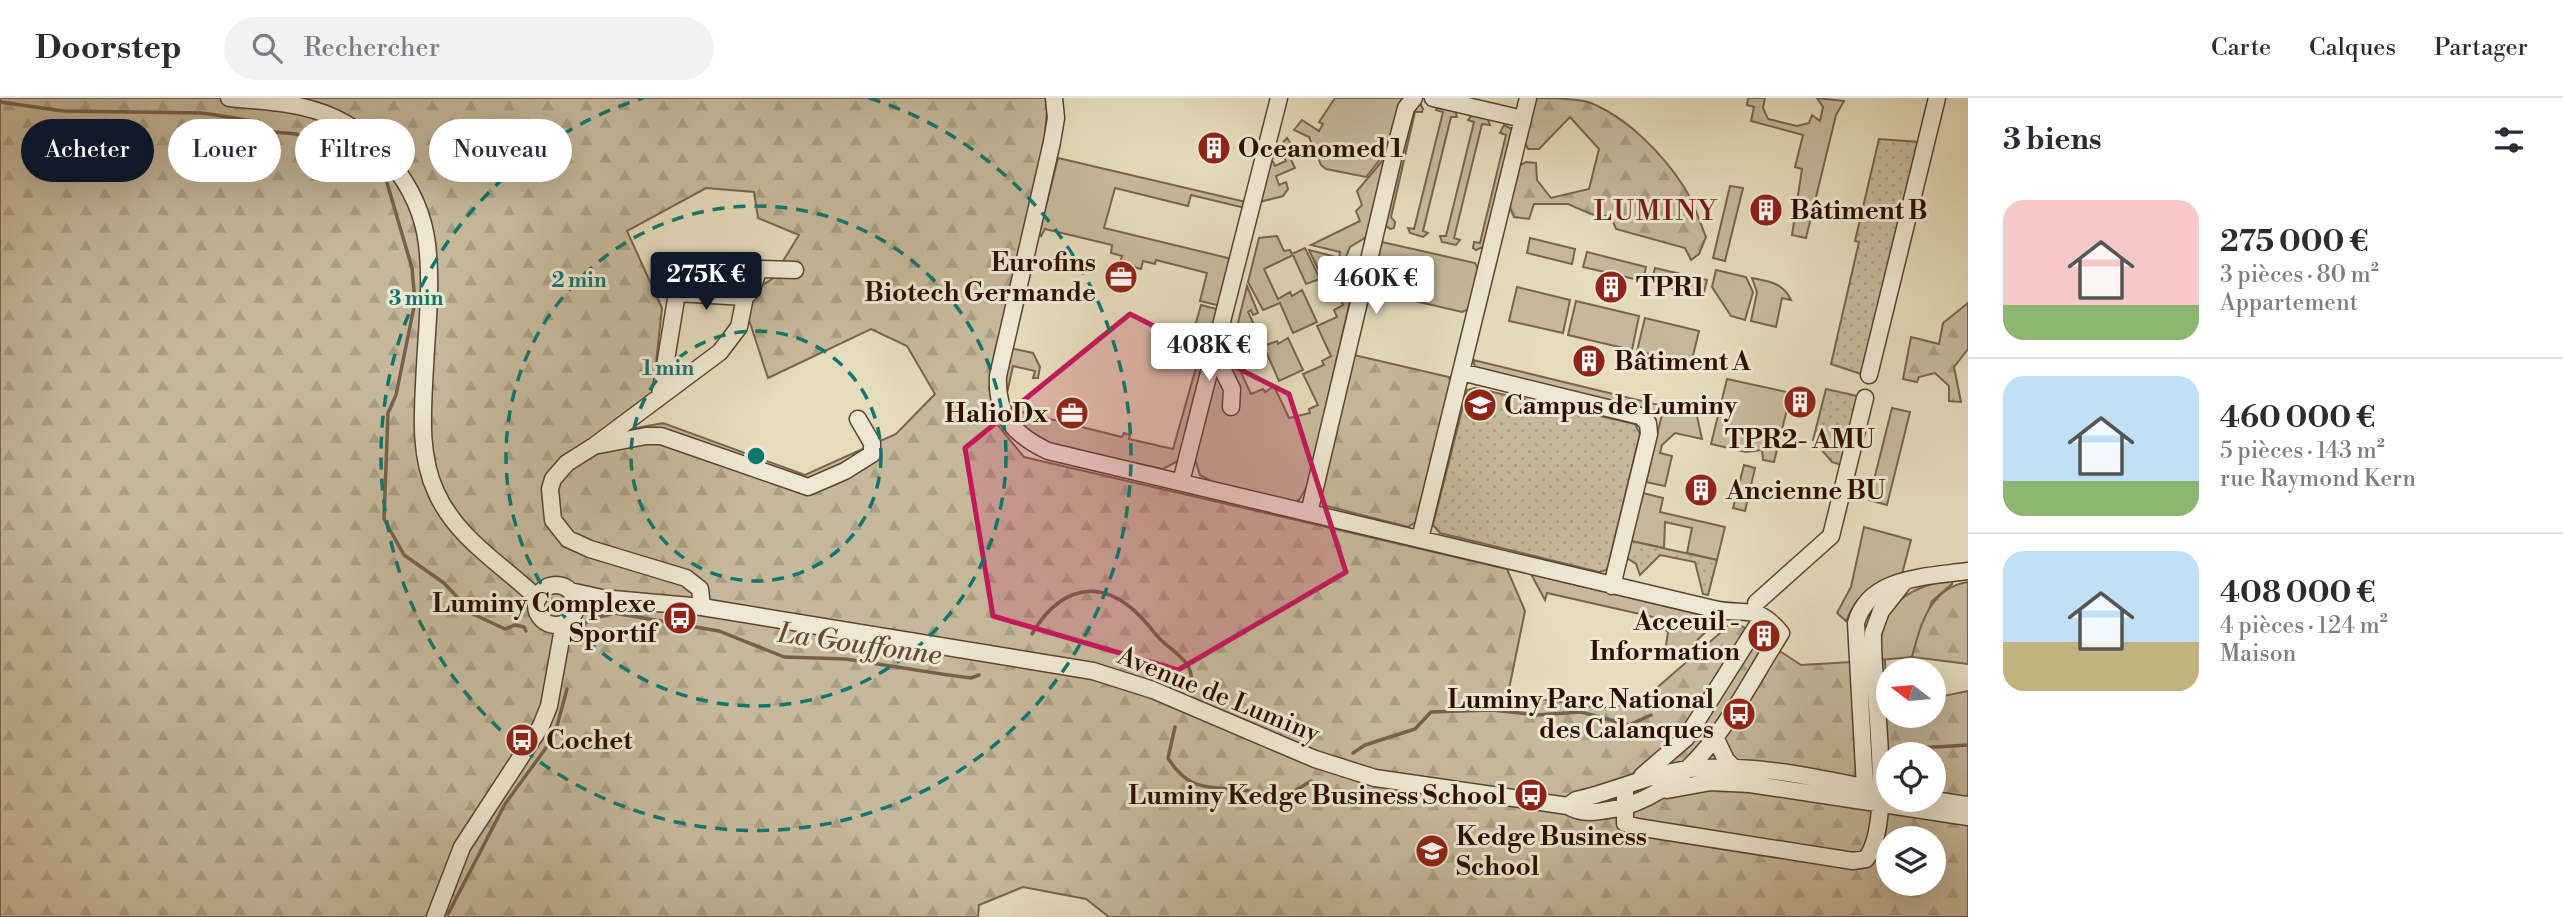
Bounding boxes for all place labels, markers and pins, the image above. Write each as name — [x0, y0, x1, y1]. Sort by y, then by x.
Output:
building icon: Oceanomed 1 — [1195, 129, 1233, 167]
place label: Oceanomed 1 — [1238, 133, 1403, 165]
building icon: Bâtiment B — [1747, 191, 1785, 229]
place label: Bâtiment B — [1790, 195, 1928, 227]
place label: Eurofins Biotech Germande — [864, 247, 1096, 309]
pin: 275K € — [649, 252, 763, 312]
pin: 460K € — [1319, 256, 1433, 316]
office icon: Eurofins Biotech Germande — [1102, 258, 1140, 296]
building icon: TPR1 — [1592, 268, 1630, 306]
place label: TPR1 — [1636, 272, 1705, 304]
pin: 408K € — [1152, 324, 1266, 383]
building icon: Bâtiment A — [1570, 342, 1608, 380]
place label: Bâtiment A — [1614, 346, 1751, 378]
building icon: TPR2- AMU — [1781, 383, 1819, 421]
school or university icon: Campus de Luminy — [1461, 386, 1499, 424]
place label: Campus de Luminy — [1504, 390, 1738, 422]
office icon: HalioDx — [1053, 394, 1091, 432]
place label: HalioDx — [945, 398, 1048, 430]
place label: TPR2- AMU — [1725, 424, 1875, 456]
centre of rings — [744, 444, 768, 468]
building icon: Ancienne BU — [1682, 471, 1720, 509]
place label: Ancienne BU — [1725, 475, 1886, 507]
place label: Luminy Complexe Sportif — [432, 588, 659, 650]
bus stop icon: Luminy Complexe Sportif — [661, 599, 699, 637]
place label: Acceuil - Information — [1590, 606, 1740, 668]
building icon: Acceuil - Information — [1745, 617, 1783, 655]
place label: Luminy Parc National des Calanques — [1447, 684, 1714, 746]
bus stop icon: Luminy Parc National des Calanques — [1720, 695, 1758, 733]
bus stop icon: Cochet — [503, 721, 541, 759]
place label: Cochet — [546, 725, 633, 757]
bus stop icon: Luminy Kedge Business School — [1512, 776, 1550, 814]
place label: Luminy Kedge Business School — [1128, 780, 1506, 812]
place label: Kedge Business School — [1456, 821, 1647, 883]
school or university icon: Kedge Business School — [1413, 832, 1451, 870]

